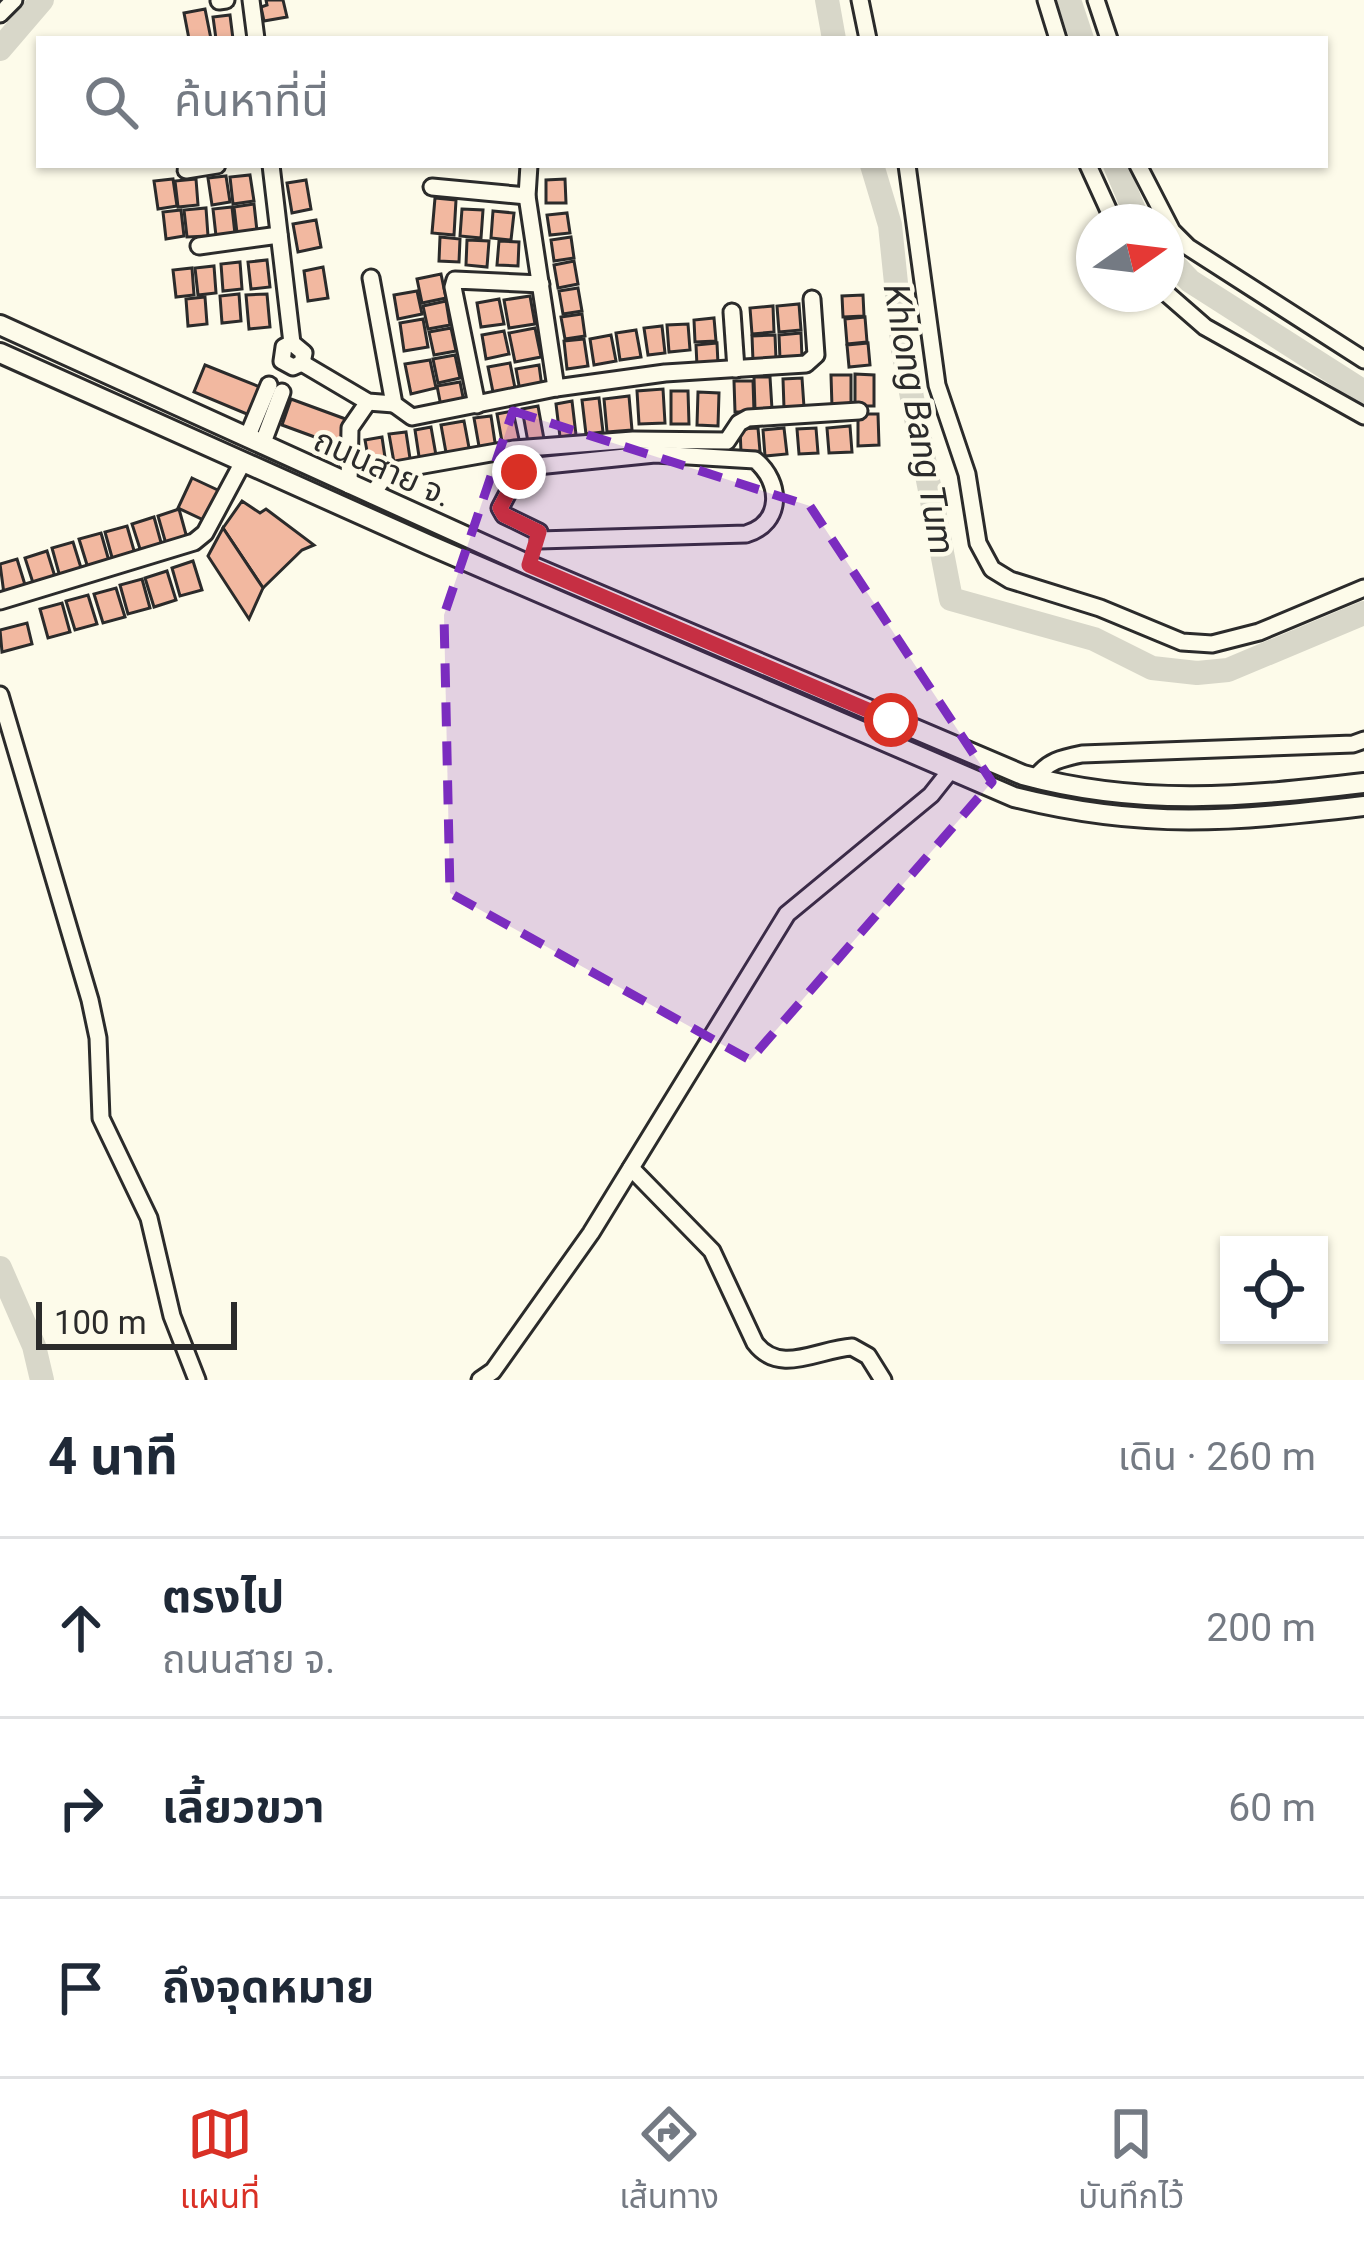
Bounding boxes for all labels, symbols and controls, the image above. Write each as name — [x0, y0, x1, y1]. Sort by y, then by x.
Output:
search box — [36, 36, 1328, 168]
icon: search — [78, 69, 144, 135]
text: ค้นหาที่นี่ — [174, 74, 329, 127]
north arrow — [1076, 204, 1184, 312]
water label: Khlong Bang Tum — [875, 281, 963, 558]
street label: ถนนสาย จ. — [308, 420, 458, 515]
route end — [492, 445, 546, 499]
route start — [864, 693, 918, 747]
map controls — [1220, 1236, 1328, 1344]
button: locate — [1220, 1236, 1328, 1344]
scale bar — [36, 1296, 237, 1349]
text: 100 m — [54, 1303, 147, 1342]
text: 4 นาที — [48, 1427, 178, 1486]
text: เดิน · 260 m — [1118, 1434, 1316, 1480]
text: ตรงไป — [162, 1570, 284, 1623]
icon: ahead — [48, 1595, 114, 1661]
text: 200 m — [1206, 1605, 1316, 1651]
text: ถนนสาย จ. — [162, 1637, 335, 1683]
icon: right — [48, 1775, 114, 1841]
text: เลี้ยวขวา — [162, 1780, 325, 1833]
text: 60 m — [1228, 1785, 1316, 1831]
icon: arrive — [48, 1955, 114, 2021]
text: ถึงจุดหมาย — [162, 1960, 374, 2013]
tab: แผนที่ — [180, 2101, 260, 2223]
tab: เส้นทาง — [619, 2101, 719, 2223]
tab: บันทึกไว้ — [1078, 2101, 1184, 2223]

